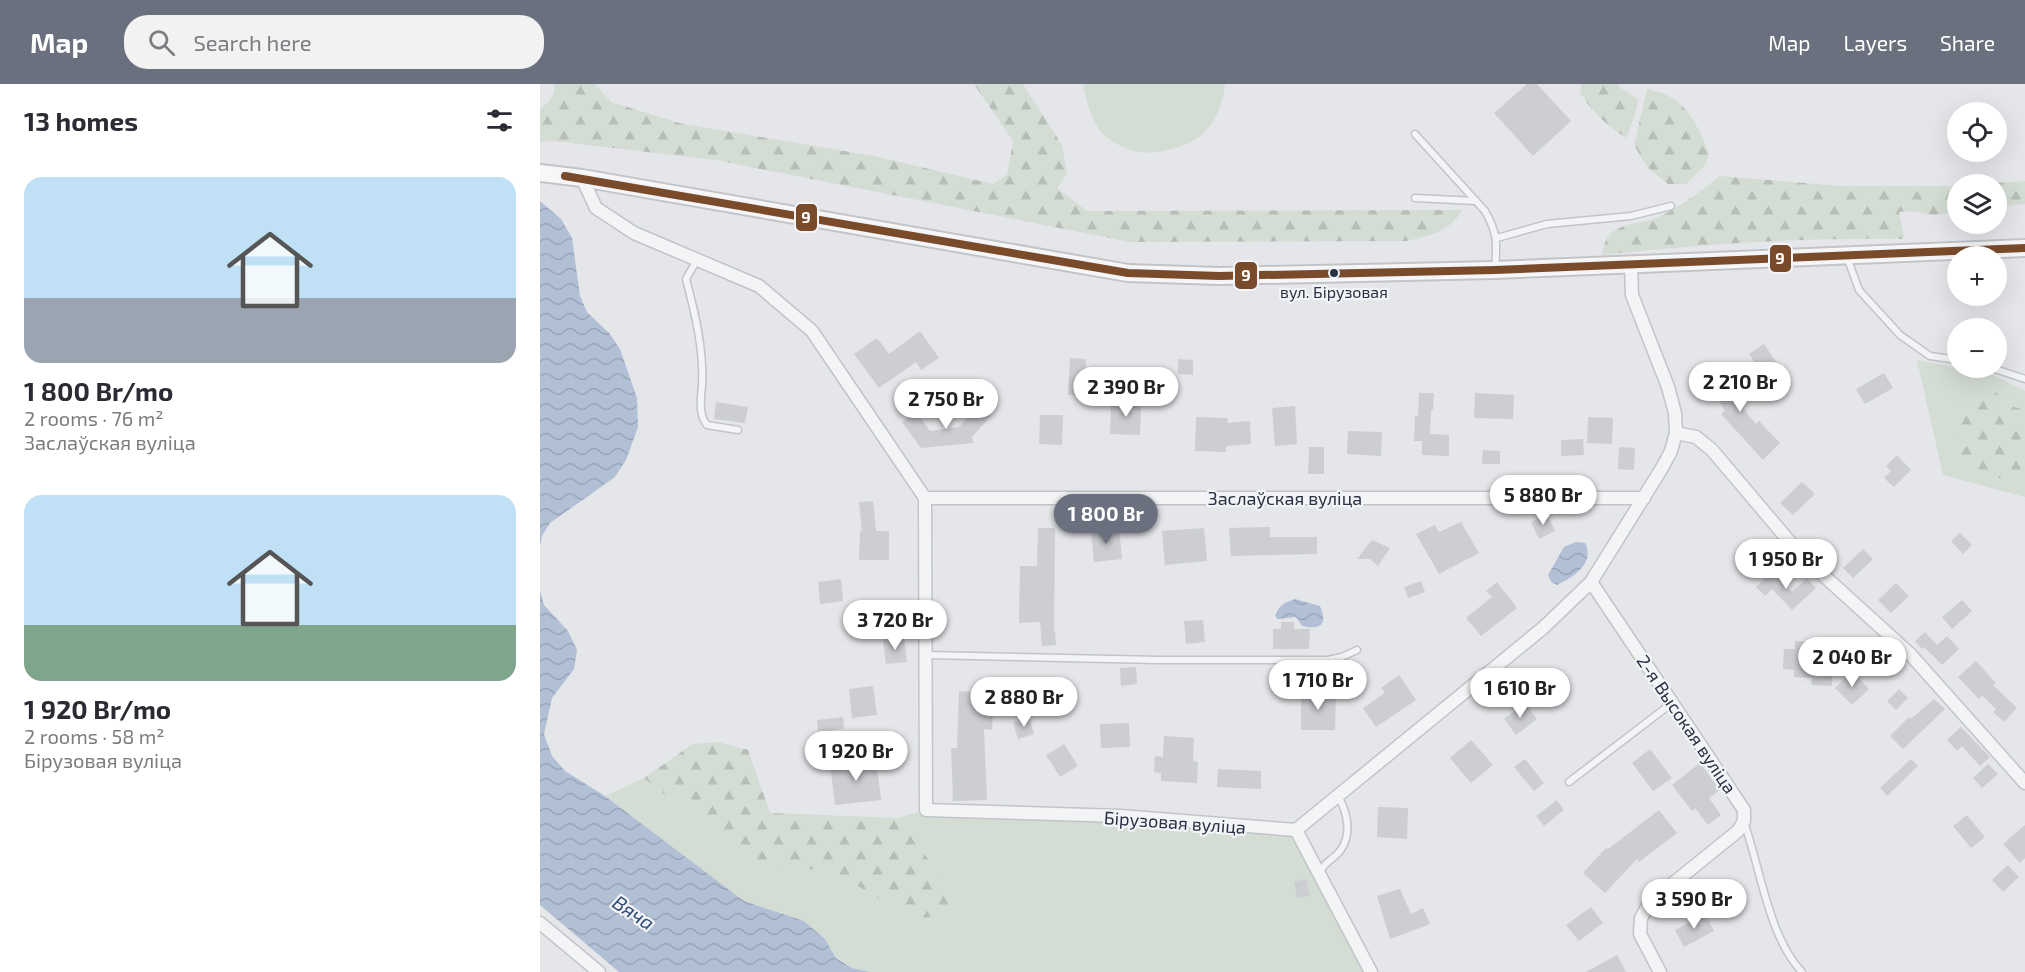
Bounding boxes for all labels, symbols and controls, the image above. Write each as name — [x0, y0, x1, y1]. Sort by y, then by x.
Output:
search box — [124, 15, 544, 69]
text: Map — [30, 25, 88, 59]
icon: search — [145, 26, 178, 59]
text: Search here — [193, 29, 312, 55]
text: Map — [1768, 30, 1810, 55]
text: Layers — [1843, 30, 1907, 55]
text: Share — [1940, 30, 1995, 55]
map controls — [1947, 102, 2007, 378]
button: locate — [1947, 102, 2007, 162]
icon: filters — [483, 104, 516, 137]
text: 13 homes — [24, 105, 138, 136]
button: layers — [1947, 174, 2007, 234]
line badge: 9 — [795, 203, 818, 232]
text: 9 — [801, 207, 811, 226]
icon: home — [216, 216, 324, 324]
line badge: 9 — [1769, 244, 1792, 273]
button: + — [1947, 246, 2007, 306]
text: 9 — [1775, 248, 1785, 267]
line badge: 9 — [1234, 261, 1258, 290]
text: 9 — [1241, 265, 1251, 284]
marker: вул. Бірузовая — [1328, 267, 1340, 279]
place label: вул. Бірузовая — [1280, 282, 1388, 302]
button: − — [1947, 318, 2007, 378]
pin: 2 210 Br — [1678, 362, 1802, 413]
pin: 2 390 Br — [1064, 367, 1188, 418]
text: 2 210 Br — [1703, 369, 1777, 393]
text: 2 390 Br — [1087, 374, 1165, 398]
text: 1 800 Br/mo — [24, 375, 173, 406]
pin: 2 750 Br — [884, 379, 1008, 430]
text: 2 750 Br — [908, 386, 984, 410]
text: 2 rooms · 76 m² — [24, 406, 163, 430]
text: Заслаўская вуліца — [24, 430, 196, 454]
pin: 5 880 Br — [1481, 475, 1605, 526]
text: 5 880 Br — [1504, 482, 1582, 506]
street label: Заслаўская вуліца — [1208, 487, 1362, 509]
pin: 1 800 Br — [1044, 494, 1168, 545]
text: 1 800 Br — [1068, 501, 1144, 525]
icon: home — [216, 534, 324, 642]
pin: 1 950 Br — [1724, 539, 1848, 590]
text: 1 950 Br — [1749, 546, 1823, 570]
pin: 3 720 Br — [833, 600, 957, 651]
text: 3 720 Br — [857, 607, 933, 631]
pin: 2 040 Br — [1790, 637, 1914, 688]
text: 2 040 Br — [1812, 644, 1892, 668]
street label: 2-я Высокая вуліца — [1632, 650, 1742, 798]
pin: 1 710 Br — [1256, 660, 1380, 711]
text: 1 710 Br — [1283, 667, 1353, 691]
pin: 1 610 Br — [1458, 668, 1582, 719]
text: 1 610 Br — [1484, 675, 1556, 699]
pin: 2 880 Br — [962, 677, 1086, 728]
text: 2 880 Br — [984, 684, 1064, 708]
text: 1 920 Br/mo — [24, 693, 171, 724]
text: 2 rooms · 58 m² — [24, 724, 165, 748]
pin: 1 920 Br — [794, 731, 918, 782]
text: 1 920 Br — [819, 738, 893, 762]
text: Бірузовая вуліца — [24, 748, 182, 772]
street label: Бірузовая вуліца — [1103, 806, 1247, 838]
pin: 3 590 Br — [1632, 879, 1756, 930]
text: 3 590 Br — [1656, 886, 1732, 910]
water label: Вяча — [608, 889, 660, 935]

